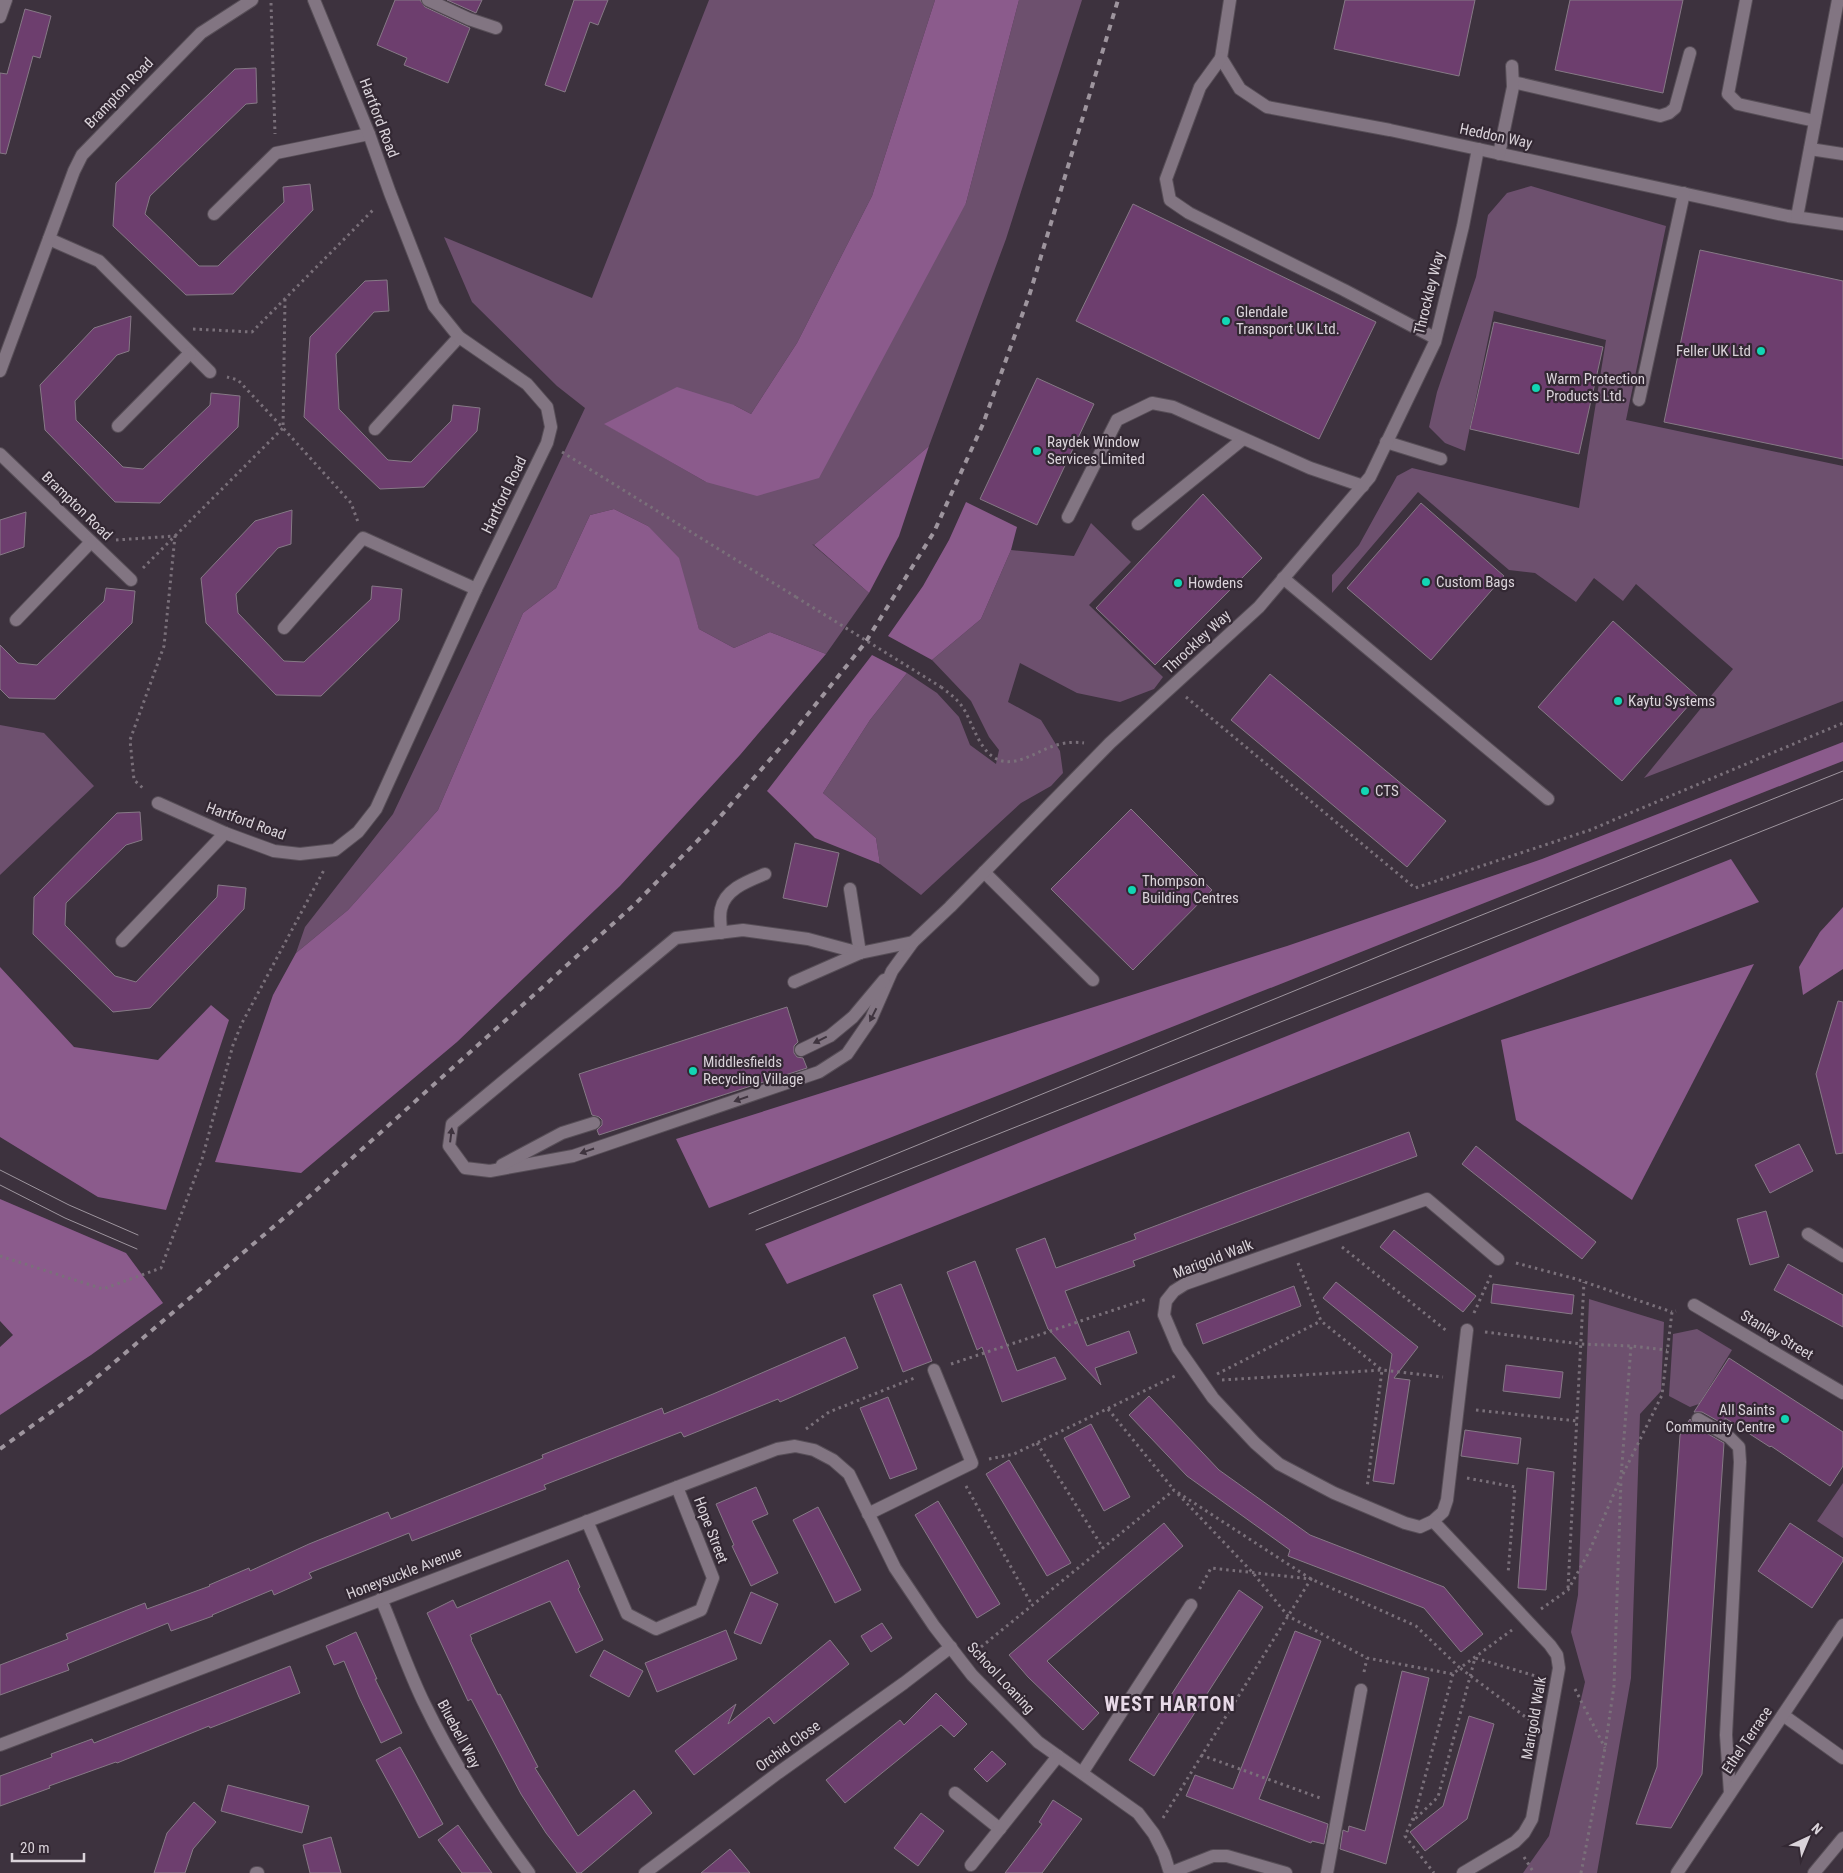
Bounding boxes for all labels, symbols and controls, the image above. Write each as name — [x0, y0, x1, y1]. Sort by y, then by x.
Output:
street label: Brampton Road — [81, 54, 157, 132]
street label: Hartford Road — [356, 76, 402, 160]
street label: Heddon Way — [1458, 120, 1534, 152]
street label: Throckley Way — [1410, 249, 1448, 337]
place label: Glendale Transport UK Ltd. — [1236, 303, 1340, 338]
marker: Glendale Transport UK Ltd. — [1220, 315, 1232, 327]
place label: Feller UK Ltd — [1676, 342, 1751, 360]
marker: Feller UK Ltd — [1755, 345, 1767, 357]
place label: Warm Protection Products Ltd. — [1546, 370, 1645, 405]
marker: Warm Protection Products Ltd. — [1530, 382, 1542, 394]
place label: Raydek Window Services Limited — [1047, 433, 1145, 468]
marker: Raydek Window Services Limited — [1031, 445, 1043, 457]
street label: Hartford Road — [478, 453, 530, 537]
street label: Brampton Road — [38, 468, 116, 544]
place label: Custom Bags — [1436, 573, 1515, 591]
place label: Howdens — [1188, 574, 1243, 592]
marker: Custom Bags — [1420, 576, 1432, 588]
marker: Howdens — [1172, 577, 1184, 589]
street label: Throckley Way — [1160, 606, 1234, 678]
place label: Kaytu Systems — [1628, 692, 1715, 710]
marker: Kaytu Systems — [1612, 695, 1624, 707]
place label: CTS — [1375, 782, 1399, 800]
marker: CTS — [1359, 785, 1371, 797]
street label: Hartford Road — [204, 798, 288, 844]
place label: Thompson Building Centres — [1142, 872, 1239, 907]
marker: Thompson Building Centres — [1126, 884, 1138, 896]
one-way arrow — [869, 1008, 877, 1022]
one-way arrow — [813, 1037, 827, 1045]
place label: Middlesfields Recycling Village — [703, 1053, 803, 1088]
marker: Middlesfields Recycling Village — [687, 1065, 699, 1077]
one-way arrow — [733, 1095, 748, 1103]
one-way arrow — [447, 1126, 455, 1142]
one-way arrow — [579, 1147, 594, 1155]
street label: Marigold Walk — [1170, 1235, 1256, 1283]
street label: Stanley Street — [1737, 1306, 1817, 1364]
place label: All Saints Community Centre — [1666, 1401, 1775, 1436]
marker: All Saints Community Centre — [1779, 1413, 1791, 1425]
street label: Hope Street — [690, 1494, 732, 1566]
street label: Honeysuckle Avenue — [344, 1543, 464, 1603]
street label: School Loaning — [963, 1639, 1039, 1717]
street label: Marigold Walk — [1518, 1675, 1550, 1761]
district label: WEST HARTON — [1104, 1692, 1236, 1716]
street label: Bluebell Way — [433, 1697, 485, 1771]
street label: Ethel Terrace — [1718, 1703, 1776, 1777]
street label: Orchid Close — [752, 1717, 824, 1775]
north arrow — [1783, 1813, 1833, 1863]
text: N — [1808, 1820, 1826, 1837]
scale bar — [12, 1830, 85, 1862]
text: 20 m — [20, 1839, 50, 1857]

